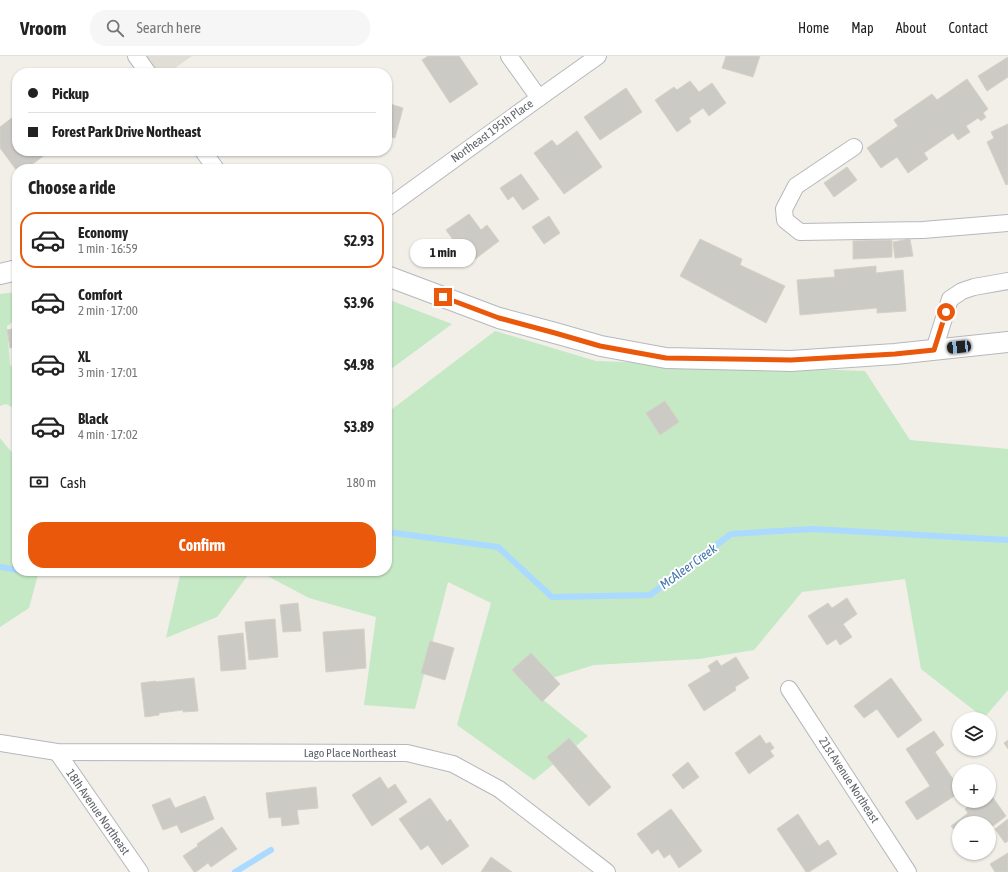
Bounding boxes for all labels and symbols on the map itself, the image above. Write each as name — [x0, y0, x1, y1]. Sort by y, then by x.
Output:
street label: Northeast 195th Place — [448, 96, 536, 166]
callout: 1 min — [410, 239, 476, 267]
route end — [434, 288, 452, 306]
route start — [937, 303, 955, 321]
car — [946, 340, 972, 354]
water label: McAleer Creek — [657, 541, 720, 592]
street label: 21st Avenue Northeast — [816, 734, 882, 826]
street label: Lago Place Northeast — [304, 746, 397, 760]
street label: 18th Avenue Northeast — [63, 767, 133, 858]

